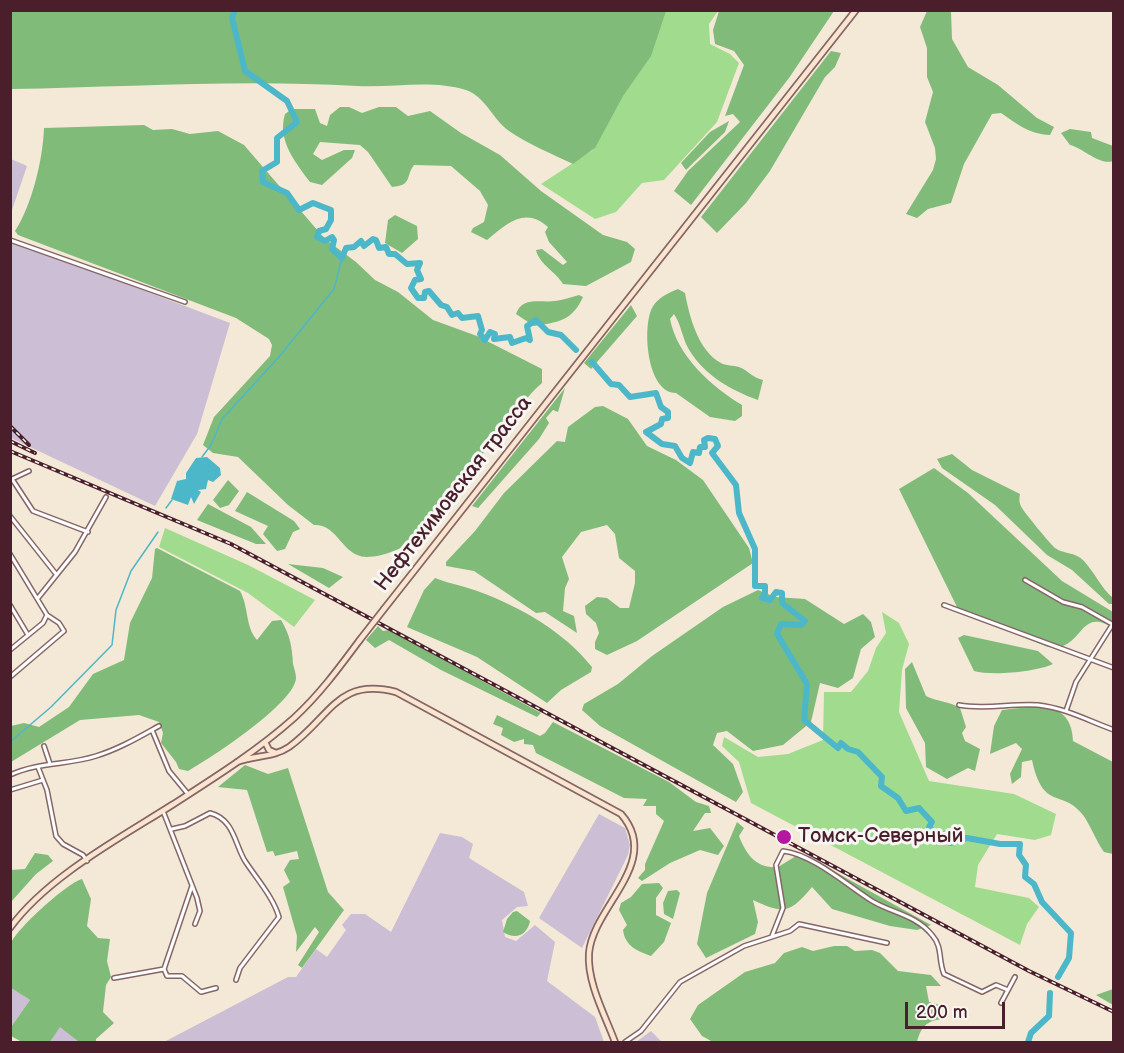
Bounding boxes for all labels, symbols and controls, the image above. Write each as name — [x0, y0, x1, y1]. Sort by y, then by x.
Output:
street label: Нефтехимовская трасса — [370, 391, 538, 597]
place label: Томск-Северный — [798, 824, 964, 850]
marker: Томск-Северный — [775, 828, 793, 846]
scale bar — [908, 990, 1008, 1028]
text: 200 m — [916, 1002, 968, 1023]

